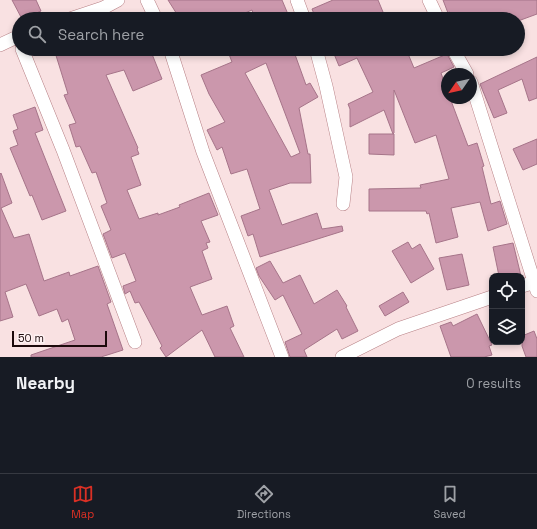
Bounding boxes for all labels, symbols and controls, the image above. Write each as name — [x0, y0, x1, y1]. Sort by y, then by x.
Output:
search box — [12, 12, 525, 56]
icon: search — [26, 23, 48, 45]
text: Search here — [58, 25, 144, 44]
north arrow — [441, 68, 477, 104]
map controls — [489, 273, 525, 345]
button: locate — [489, 273, 525, 309]
button: layers — [489, 309, 525, 345]
scale bar — [12, 329, 107, 348]
text: 50 m — [18, 331, 44, 345]
text: Nearby — [16, 372, 75, 394]
text: 0 results — [466, 375, 521, 392]
tab: Map — [71, 483, 94, 521]
tab: Directions — [237, 483, 291, 521]
tab: Saved — [434, 483, 466, 521]

